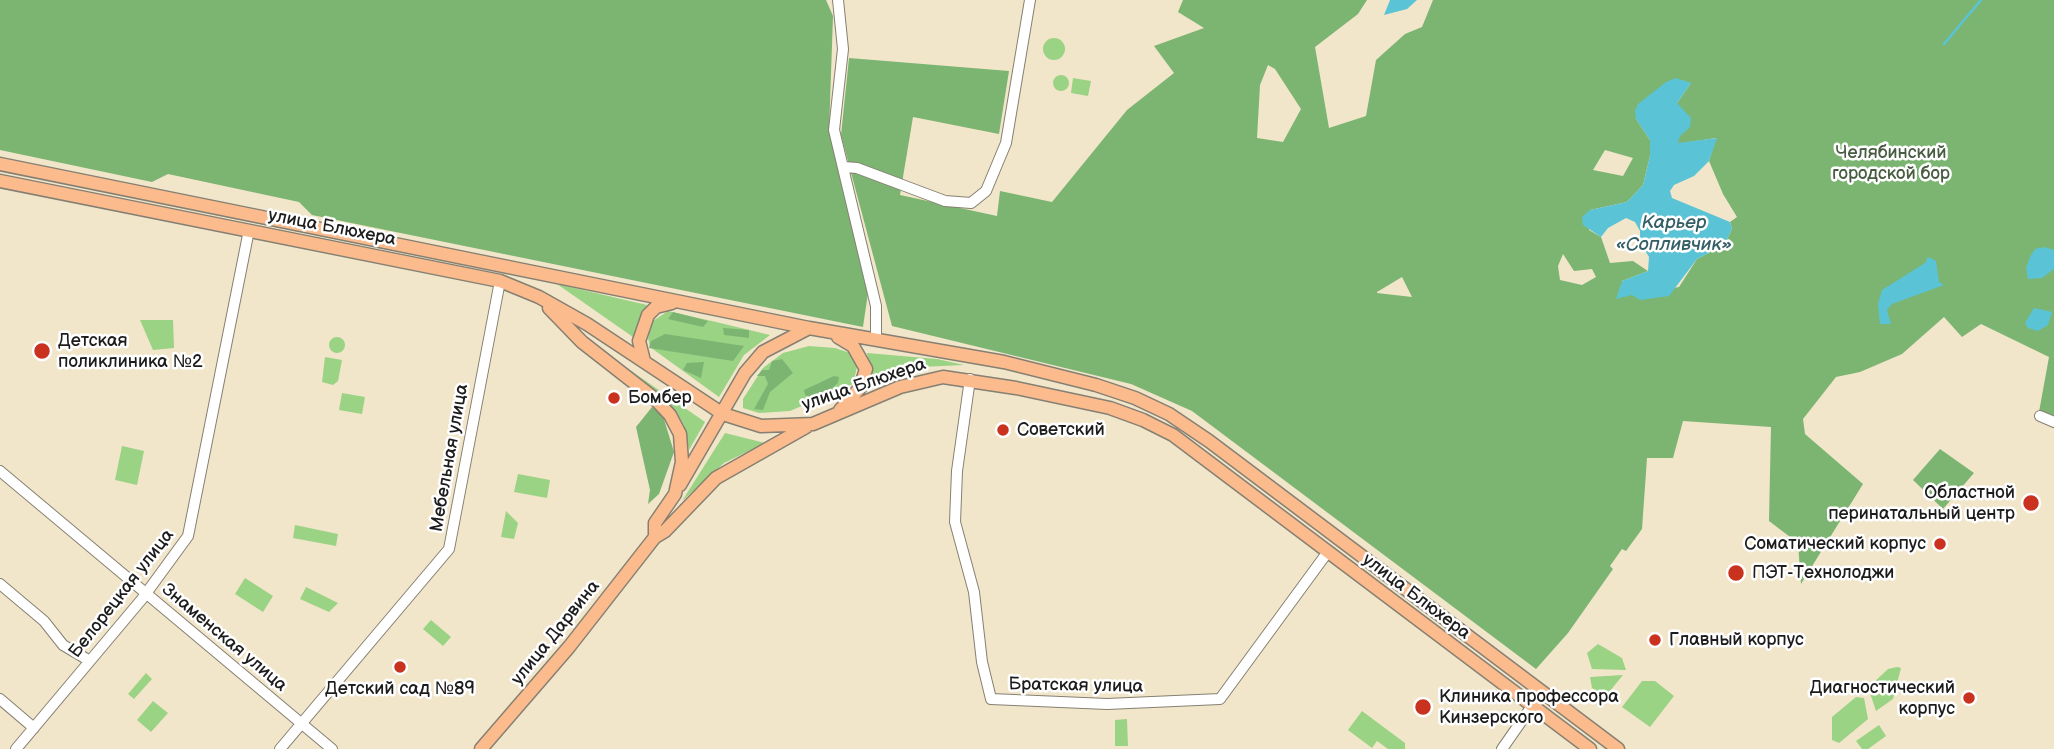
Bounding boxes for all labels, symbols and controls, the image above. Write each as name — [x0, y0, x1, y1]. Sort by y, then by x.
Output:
park label: Челябинский городской бор — [1832, 142, 1950, 184]
street label: улица Блюхера — [266, 205, 398, 251]
water label: Карьер «Сопливчик» — [1616, 212, 1732, 256]
place label: Детская поликлиника №2 — [58, 330, 203, 372]
marker: Детская поликлиника №2 — [32, 341, 52, 361]
street label: улица Блюхера — [799, 354, 929, 416]
street label: Мебельная улица — [426, 382, 474, 534]
place label: Бомбер — [628, 387, 692, 409]
marker: Бомбер — [606, 390, 622, 406]
place label: Советский — [1017, 419, 1105, 441]
marker: Советский — [995, 422, 1011, 438]
place label: Областной перинатальный центр — [1828, 482, 2015, 524]
marker: Областной перинатальный центр — [2021, 493, 2041, 513]
street label: Белорецкая улица — [65, 525, 179, 663]
place label: Соматический корпус — [1744, 533, 1926, 555]
marker: Соматический корпус — [1932, 536, 1948, 552]
street label: улица Блюхера — [1358, 549, 1474, 645]
place label: ПЭТ-Технолоджи — [1752, 562, 1894, 584]
marker: ПЭТ-Технолоджи — [1726, 563, 1746, 583]
street label: улица Дарвина — [507, 576, 605, 690]
street label: Знаменская улица — [157, 579, 291, 697]
place label: Главный корпус — [1669, 629, 1804, 651]
marker: Главный корпус — [1647, 632, 1663, 648]
marker: Детский сад №89 — [392, 659, 408, 675]
street label: Братская улица — [1008, 674, 1144, 698]
place label: Диагностический корпус — [1810, 677, 1955, 720]
place label: Детский сад №89 — [325, 678, 475, 700]
place label: Клиника профессора Кинзерского — [1439, 686, 1619, 728]
marker: Диагностический корпус — [1961, 690, 1977, 706]
marker: Клиника профессора Кинзерского — [1413, 697, 1433, 717]

